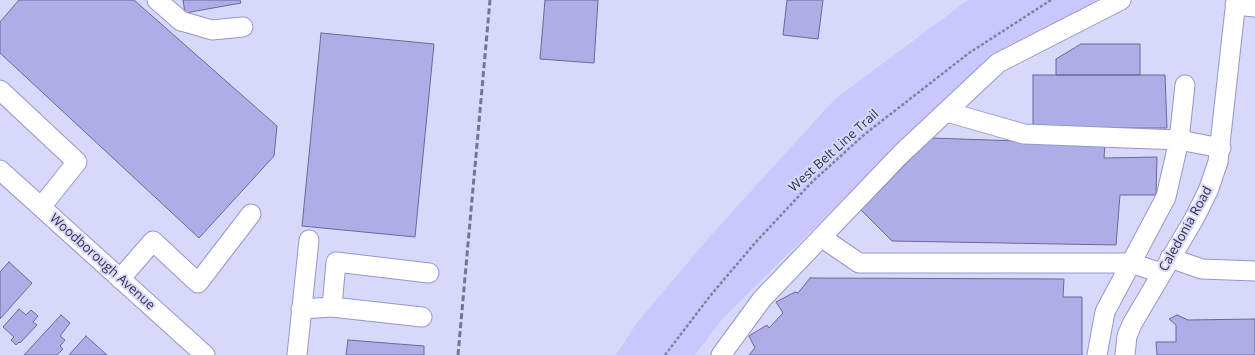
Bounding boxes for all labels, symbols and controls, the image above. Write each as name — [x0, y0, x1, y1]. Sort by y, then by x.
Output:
street label: West Belt Line Trail — [786, 107, 882, 195]
street label: Caledonia Road — [1156, 184, 1216, 274]
street label: Woodborough Avenue — [46, 211, 158, 313]

